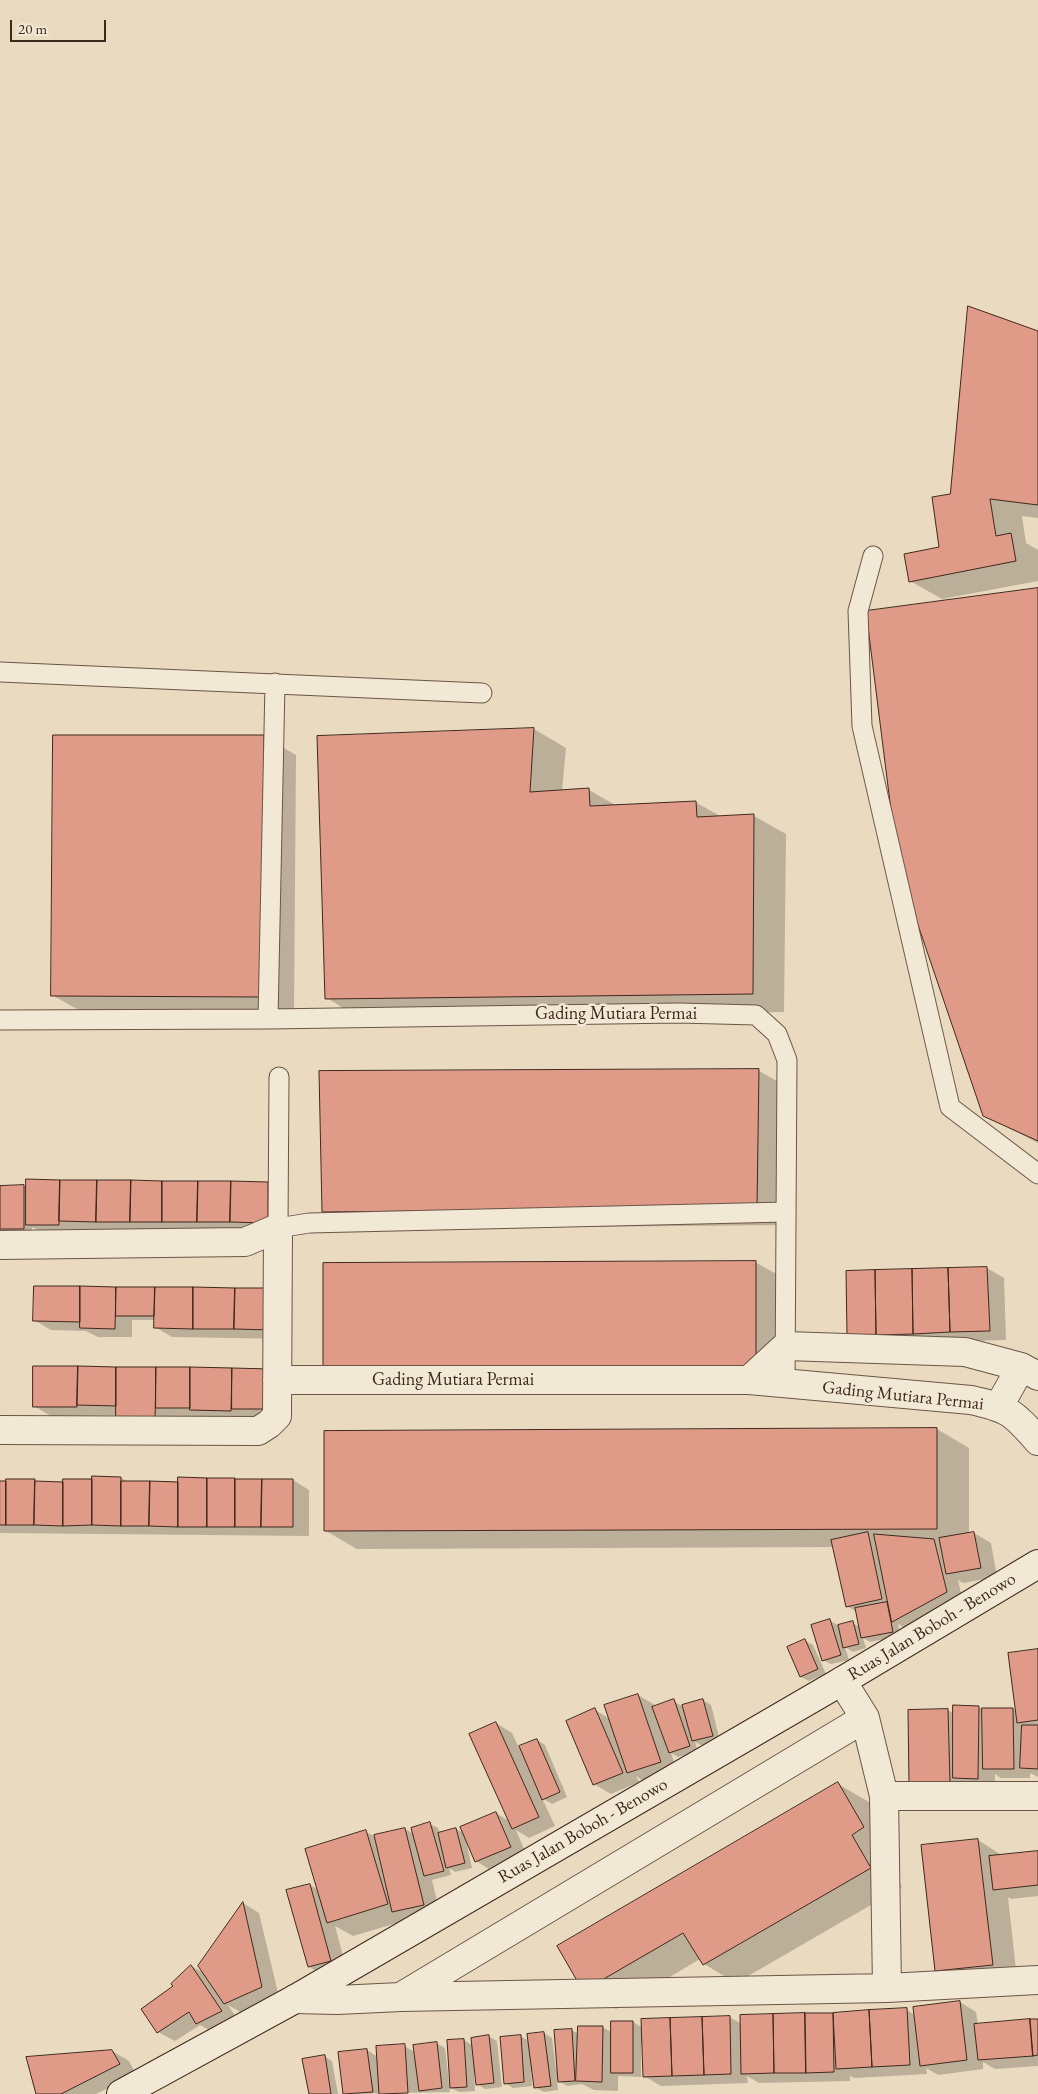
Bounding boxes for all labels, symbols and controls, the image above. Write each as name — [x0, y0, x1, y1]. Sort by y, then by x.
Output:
scale bar — [12, 10, 109, 42]
text: 20 m — [18, 19, 47, 38]
street label: Gading Mutiara Permai — [535, 1003, 697, 1025]
street label: Gading Mutiara Permai — [372, 1369, 534, 1391]
street label: Gading Mutiara Permai — [821, 1377, 985, 1415]
street label: Ruas Jalan Boboh - Benowo — [844, 1568, 1020, 1686]
street label: Ruas Jalan Boboh - Benowo — [494, 1774, 672, 1888]

